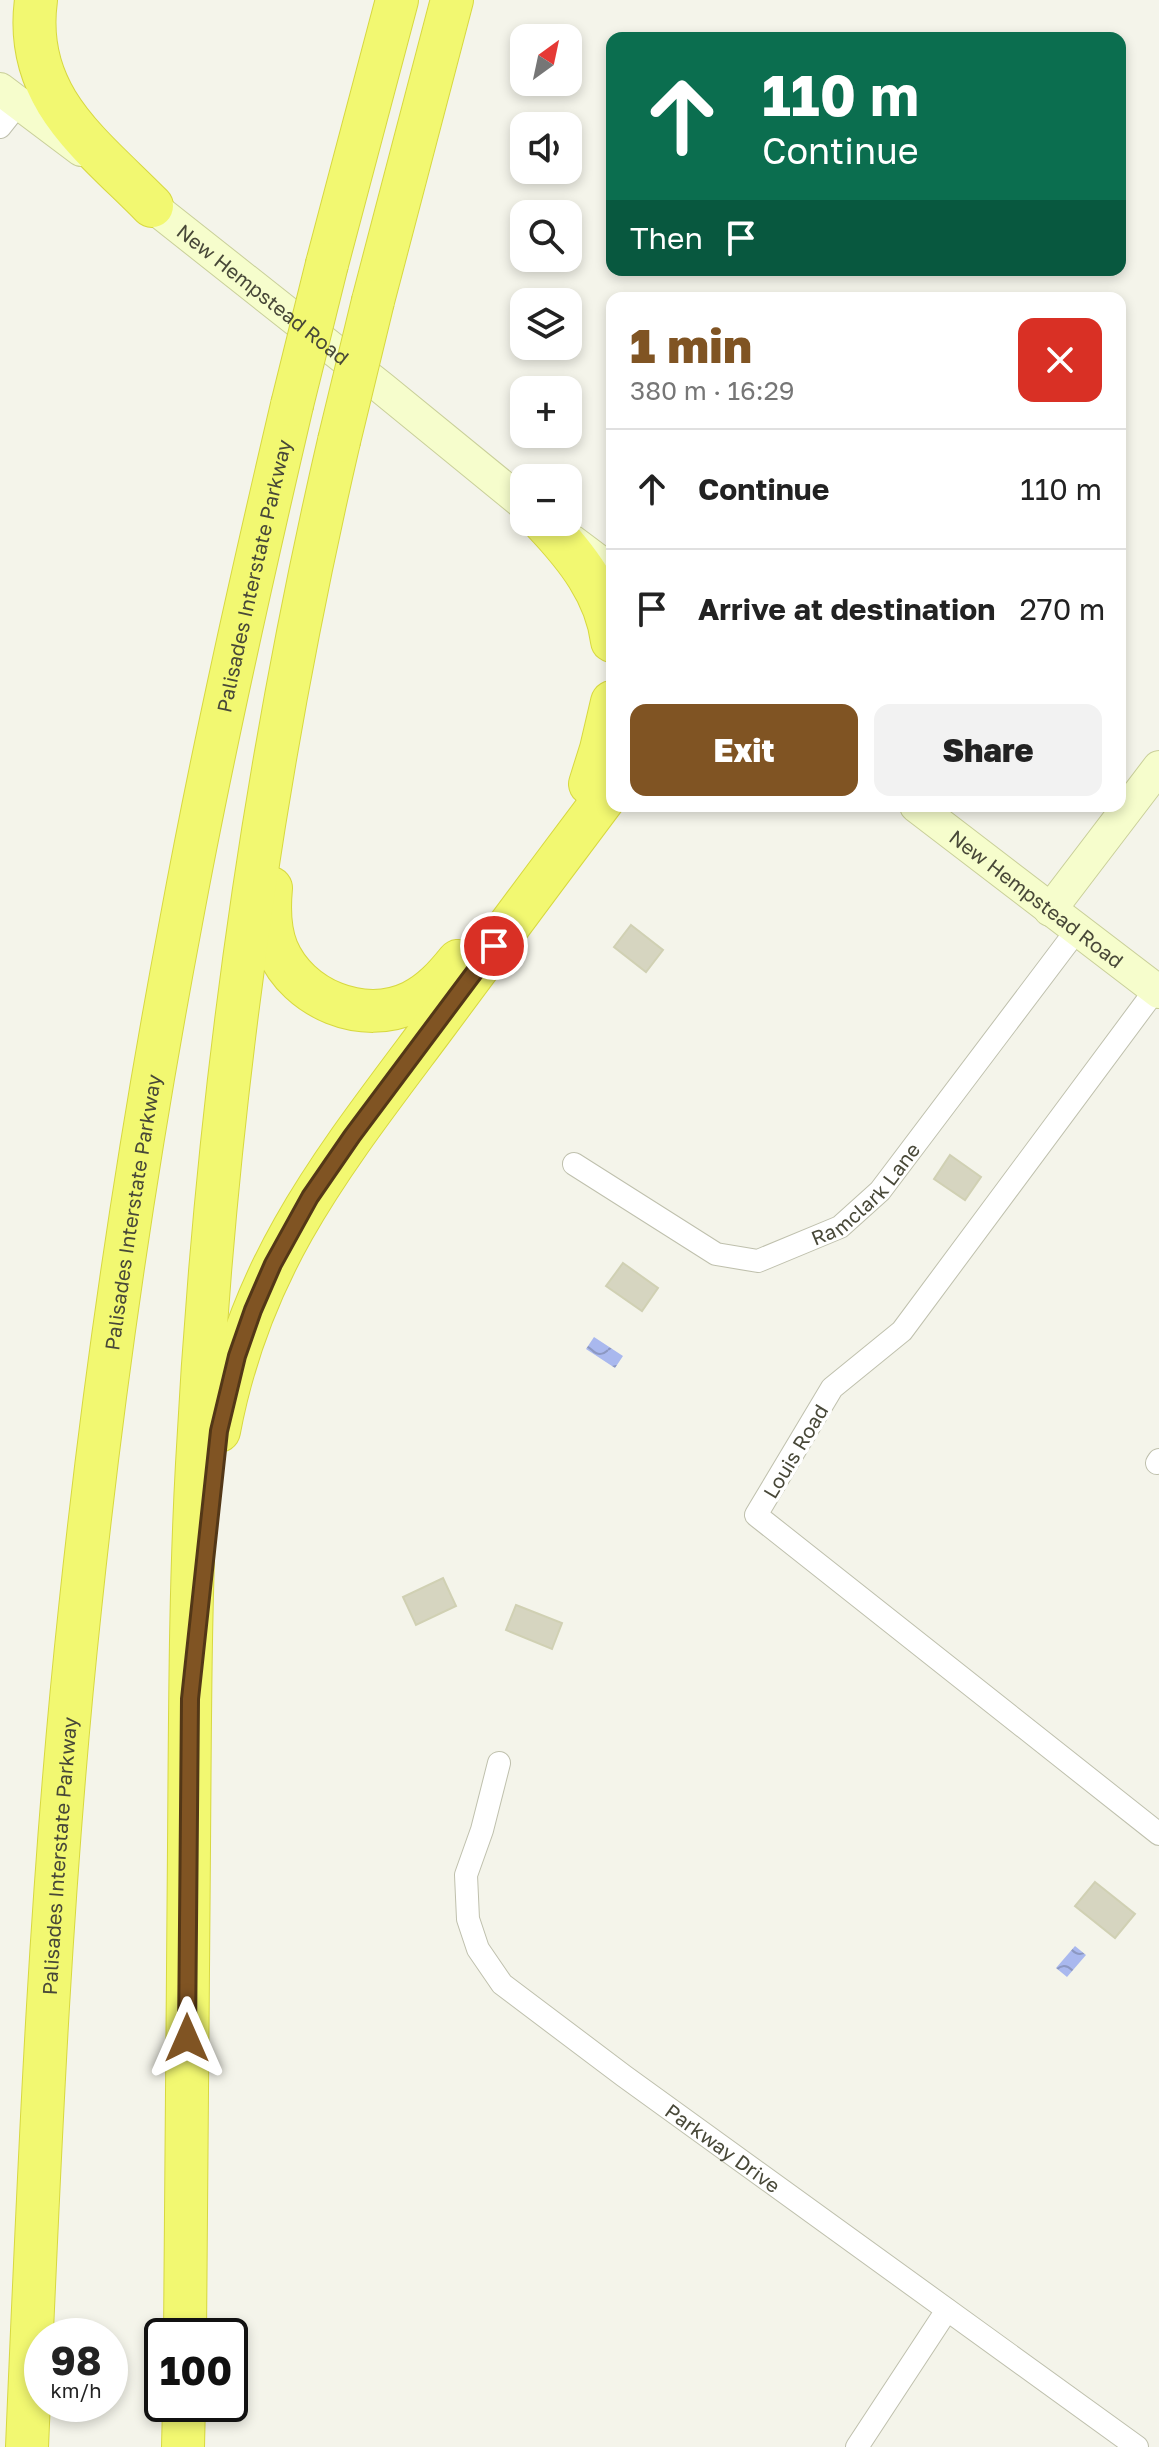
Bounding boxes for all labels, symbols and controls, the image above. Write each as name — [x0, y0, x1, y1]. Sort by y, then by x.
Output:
north arrow — [510, 24, 582, 96]
map controls — [510, 24, 582, 536]
text: 110 m — [762, 61, 919, 128]
icon: ahead — [630, 64, 734, 168]
button: sound — [510, 112, 582, 184]
text: Continue — [762, 129, 919, 172]
button: search — [510, 200, 582, 272]
icon: arrive — [719, 216, 763, 260]
street label: New Hempstead Road — [172, 219, 354, 369]
text: Then — [630, 220, 703, 256]
button: layers — [510, 288, 582, 360]
text: 1 min — [630, 316, 752, 374]
button: close — [1018, 318, 1102, 402]
text: 380 m · 16:29 — [630, 375, 794, 406]
button: + — [510, 376, 582, 448]
street label: Palisades Interstate Parkway — [211, 437, 296, 715]
button: − — [510, 464, 582, 536]
icon: ahead — [630, 467, 674, 511]
text: Continue — [698, 471, 829, 507]
text: 110 m — [1020, 471, 1102, 507]
icon: arrive — [630, 587, 674, 631]
text: Arrive at destination — [698, 591, 995, 627]
text: 270 m — [1019, 591, 1105, 627]
button: Exit — [630, 704, 858, 796]
button: Share — [874, 704, 1102, 796]
street label: New Hempstead Road — [945, 824, 1128, 973]
pin — [460, 912, 528, 980]
icon: arrive — [472, 924, 516, 968]
street label: Palisades Interstate Parkway — [99, 1072, 165, 1352]
street label: Ramclark Lane — [807, 1138, 924, 1250]
street label: Louis Road — [758, 1400, 832, 1502]
street label: Palisades Interstate Parkway — [37, 1716, 81, 1996]
position arrow — [145, 1996, 229, 2080]
street label: Parkway Drive — [661, 2098, 785, 2197]
speed limit sign: 100 — [144, 2318, 248, 2422]
text: 98 — [51, 2336, 102, 2384]
text: km/h — [51, 2378, 101, 2402]

